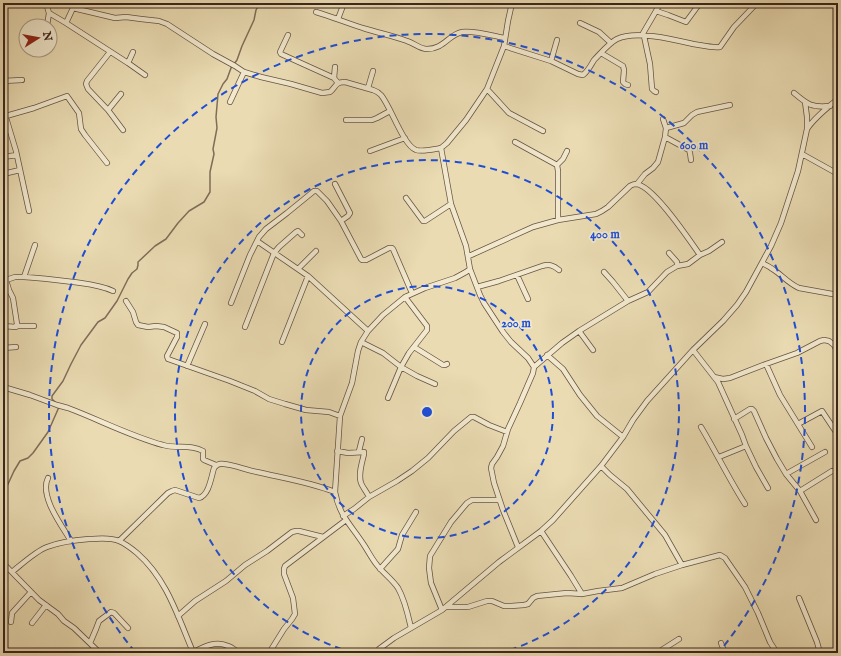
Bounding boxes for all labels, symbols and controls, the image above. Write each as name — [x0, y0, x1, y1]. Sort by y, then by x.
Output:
north arrow — [18, 18, 58, 58]
text: N — [39, 29, 55, 43]
text: 600 m — [680, 138, 709, 153]
text: 400 m — [590, 227, 621, 242]
text: 200 m — [501, 316, 531, 331]
centre of rings — [420, 405, 434, 419]

